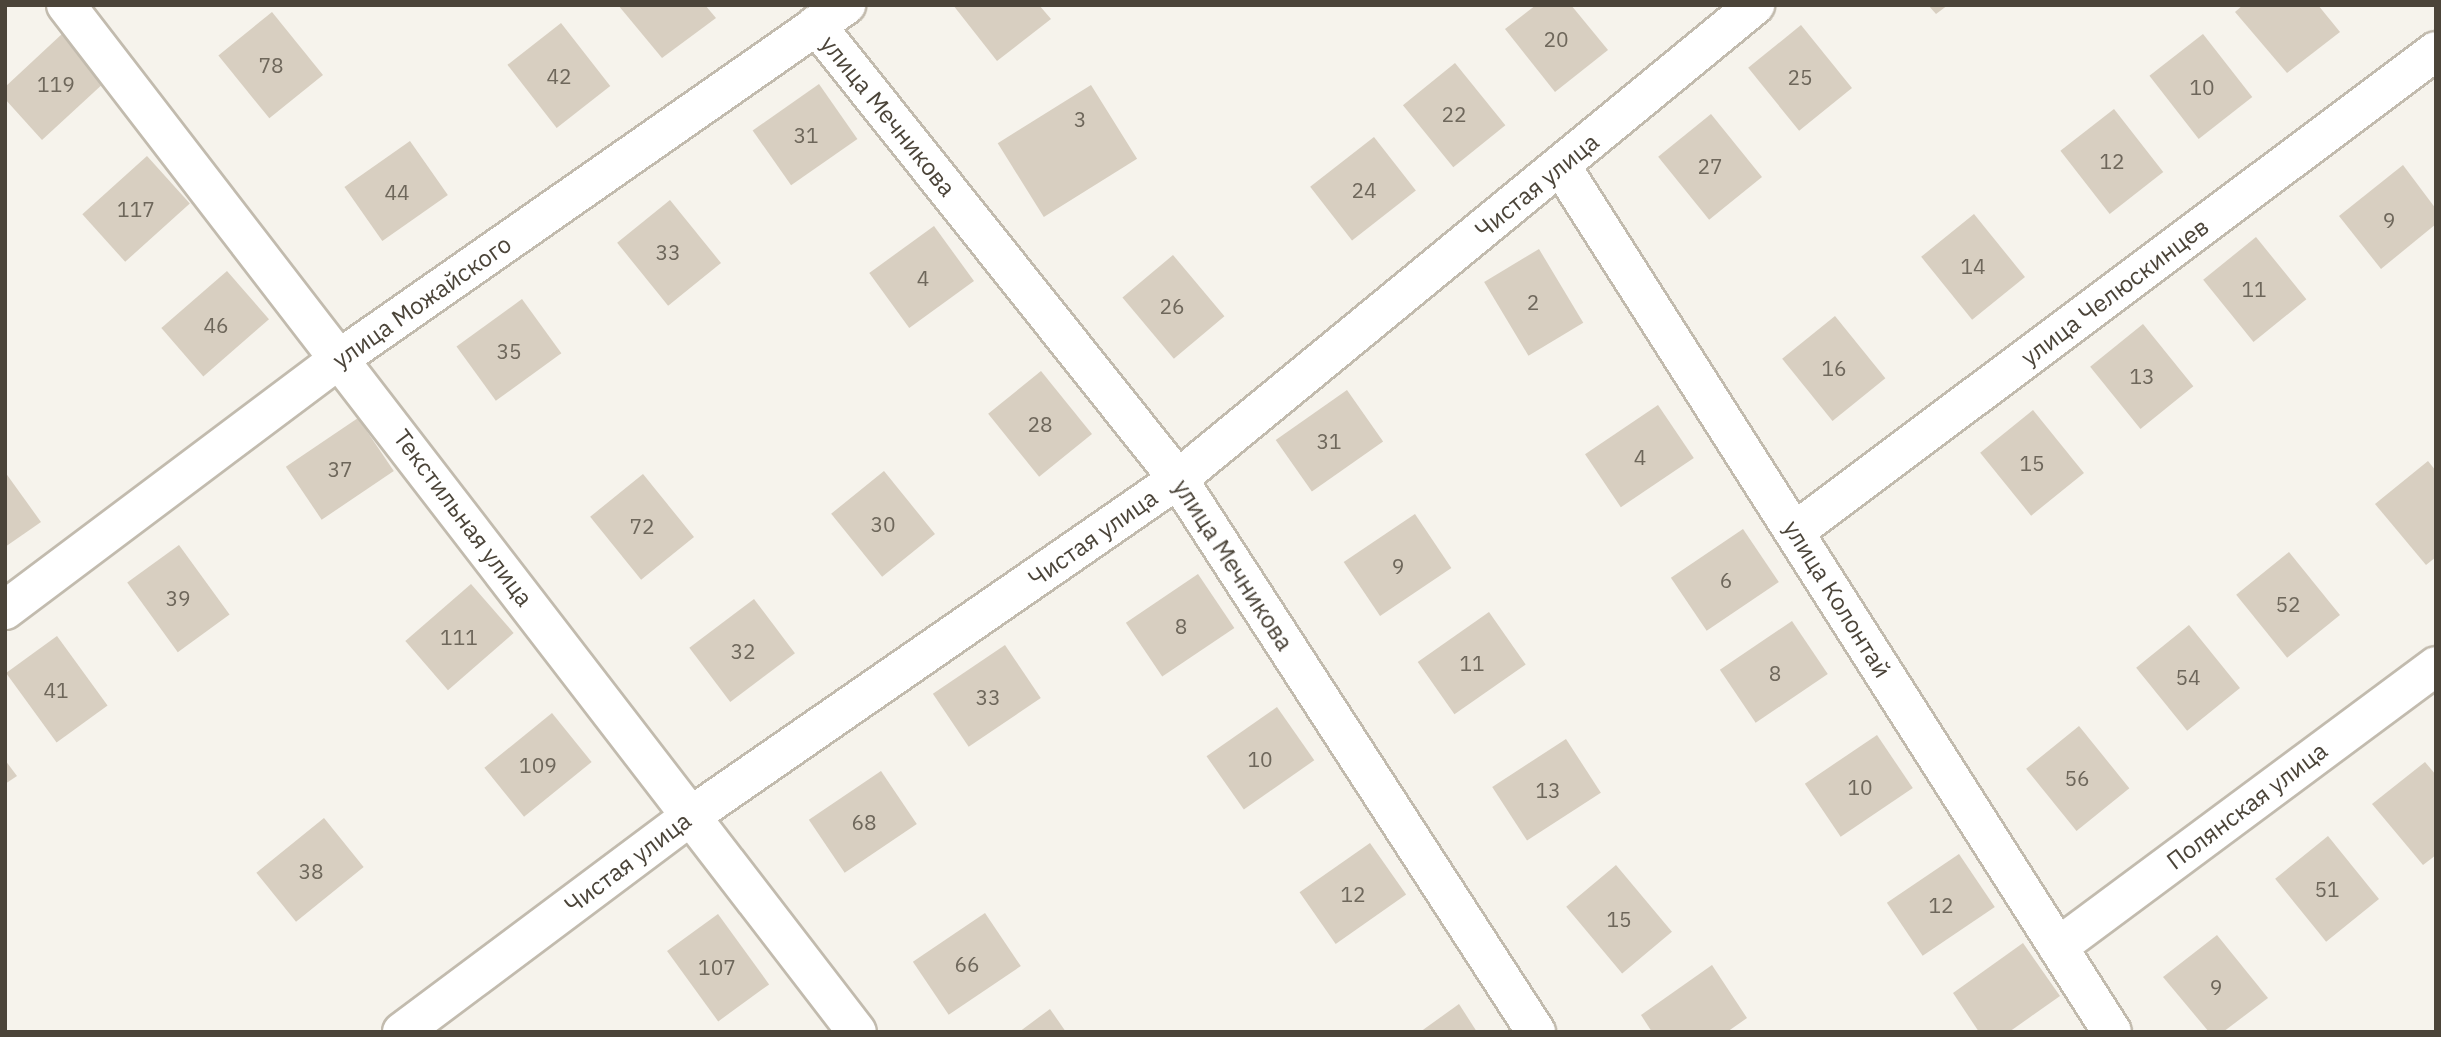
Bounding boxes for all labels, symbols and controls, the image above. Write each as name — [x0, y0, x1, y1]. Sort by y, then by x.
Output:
house number: 20 — [1543, 26, 1569, 52]
street label: улица Мечникова — [814, 30, 962, 202]
house number: 78 — [258, 52, 284, 78]
house number: 42 — [546, 63, 572, 89]
house number: 25 — [1787, 64, 1813, 90]
house number: 119 — [37, 71, 75, 97]
house number: 10 — [2189, 74, 2215, 100]
house number: 22 — [1441, 101, 1467, 127]
house number: 3 — [1074, 106, 1086, 132]
house number: 31 — [793, 122, 819, 148]
street label: Чистая улица — [1469, 127, 1605, 245]
house number: 12 — [2099, 148, 2125, 174]
house number: 27 — [1697, 153, 1723, 179]
house number: 24 — [1351, 177, 1377, 203]
house number: 44 — [384, 179, 410, 205]
house number: 117 — [117, 196, 155, 222]
house number: 9 — [2383, 207, 2395, 233]
street label: улица Челюскинцев — [2015, 212, 2215, 372]
street label: улица Можайского — [327, 230, 517, 374]
house number: 33 — [655, 239, 681, 265]
house number: 14 — [1960, 253, 1986, 279]
house number: 4 — [917, 265, 929, 291]
house number: 11 — [2241, 276, 2267, 302]
house number: 2 — [1527, 289, 1539, 315]
house number: 26 — [1159, 293, 1185, 319]
house number: 46 — [203, 312, 229, 338]
house number: 35 — [496, 338, 522, 364]
house number: 16 — [1821, 355, 1847, 381]
house number: 13 — [2129, 363, 2155, 389]
house number: 28 — [1027, 411, 1053, 437]
street label: Текстильная улица — [387, 424, 539, 612]
house number: 31 — [1316, 428, 1342, 454]
house number: 4 — [1634, 444, 1646, 470]
house number: 15 — [2019, 450, 2045, 476]
house number: 37 — [327, 456, 353, 482]
street label: улица Мечникова — [1167, 474, 1299, 656]
street label: Чистая улица — [1023, 483, 1163, 593]
house number: 30 — [870, 511, 896, 537]
house number: 72 — [629, 513, 655, 539]
street label: улица Колонтай — [1777, 515, 1897, 683]
house number: 9 — [1392, 553, 1404, 579]
house number: 6 — [1720, 567, 1732, 593]
house number: 39 — [165, 585, 191, 611]
house number: 52 — [2275, 591, 2301, 617]
house number: 8 — [1175, 613, 1187, 639]
house number: 111 — [440, 624, 478, 650]
house number: 32 — [730, 638, 756, 664]
house number: 11 — [1459, 650, 1485, 676]
house number: 8 — [1769, 660, 1781, 686]
house number: 54 — [2175, 664, 2201, 690]
house number: 41 — [43, 677, 69, 703]
house number: 33 — [975, 684, 1001, 710]
street label: Полянская улица — [2161, 736, 2333, 876]
house number: 10 — [1247, 746, 1273, 772]
house number: 109 — [519, 752, 557, 778]
house number: 56 — [2064, 765, 2090, 791]
house number: 10 — [1847, 774, 1873, 800]
house number: 13 — [1535, 777, 1561, 803]
street label: Чистая улица — [559, 806, 697, 920]
house number: 68 — [851, 809, 877, 835]
house number: 38 — [298, 858, 324, 884]
house number: 51 — [2314, 876, 2340, 902]
house number: 12 — [1340, 881, 1366, 907]
house number: 12 — [1928, 892, 1954, 918]
house number: 15 — [1606, 906, 1632, 932]
house number: 66 — [954, 951, 980, 977]
house number: 107 — [698, 954, 736, 980]
house number: 9 — [2210, 974, 2222, 1000]

